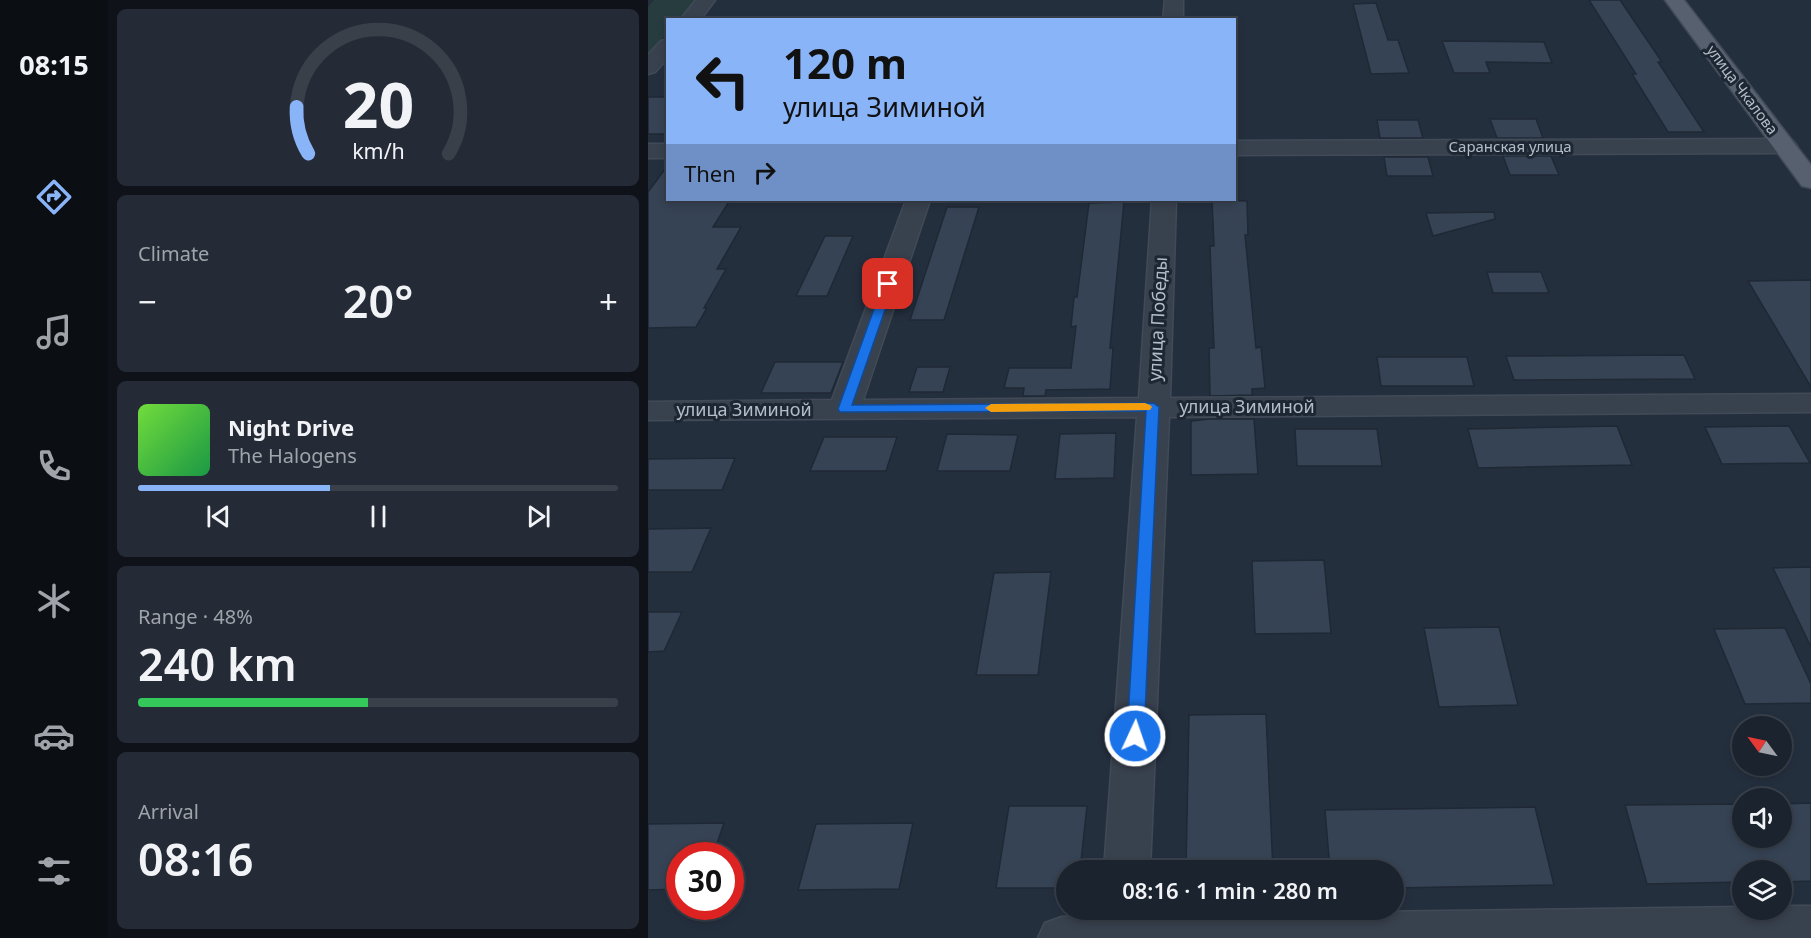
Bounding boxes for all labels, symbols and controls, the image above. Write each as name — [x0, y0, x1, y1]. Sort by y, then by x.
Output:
text: 120 m — [783, 34, 907, 91]
street label: улица Чкалова — [1703, 41, 1783, 138]
icon: left — [684, 42, 762, 120]
text: 08:15 — [19, 46, 89, 83]
text: 20 — [342, 62, 414, 147]
text: улица Зиминой — [783, 88, 986, 125]
street label: Саранская улица — [1448, 136, 1572, 156]
text: km/h — [352, 137, 404, 166]
icon: right — [748, 156, 781, 189]
text: Then — [684, 158, 736, 188]
icon: directions — [33, 176, 75, 218]
text: Climate — [138, 240, 209, 267]
street label: улица Победы — [1142, 256, 1172, 382]
pin — [862, 258, 913, 309]
icon: arrive — [871, 267, 904, 300]
text: 20° — [343, 270, 413, 331]
text: − — [138, 279, 157, 324]
text: + — [599, 279, 618, 324]
icon: music — [33, 311, 75, 353]
street label: улица Зиминой — [1179, 394, 1315, 418]
street label: улица Зиминой — [676, 397, 812, 421]
text: Night Drive — [228, 412, 354, 442]
text: The Halogens — [228, 442, 357, 469]
icon: phone — [33, 445, 75, 487]
icon: previous — [202, 500, 235, 533]
icon: pause — [362, 500, 395, 533]
icon: next — [522, 500, 555, 533]
icon: climate — [33, 580, 75, 622]
text: Range · 48% — [138, 603, 253, 630]
text: 240 km — [138, 633, 297, 694]
position arrow — [1103, 704, 1167, 768]
icon: car — [33, 715, 75, 757]
north arrow — [1732, 716, 1792, 776]
map controls — [1732, 716, 1792, 920]
button: sound — [1732, 788, 1792, 848]
text: Arrival — [138, 798, 199, 825]
text: 08:16 — [138, 828, 253, 889]
speed limit sign: 30 — [666, 842, 744, 920]
icon: filters — [33, 850, 75, 892]
button: layers — [1732, 860, 1792, 920]
text: 08:16 · 1 min · 280 m — [1122, 875, 1338, 905]

